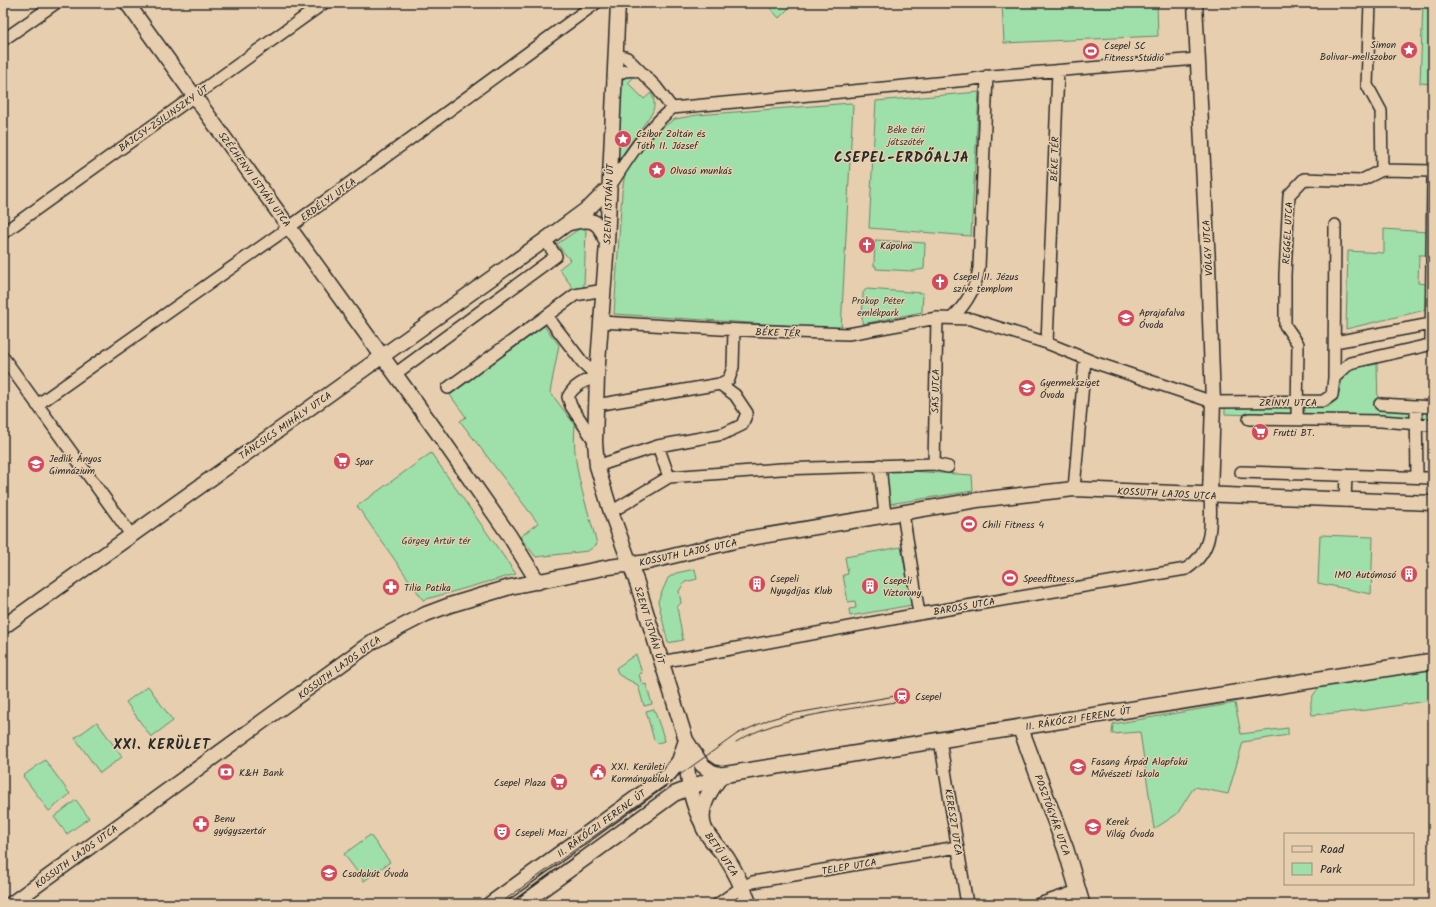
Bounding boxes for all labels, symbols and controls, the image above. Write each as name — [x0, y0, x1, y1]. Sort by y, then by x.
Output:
place label: Simon Bolivar-mellszobor — [1320, 37, 1397, 65]
place label: Csepel SC Fitness Stúdió — [1104, 38, 1164, 66]
place icon: Simon Bolivar-mellszobor — [1399, 40, 1419, 60]
sports icon: Csepel SC Fitness Stúdió — [1081, 41, 1101, 61]
street label: BAJCSY-ZSILINSZKY ÚT — [115, 81, 213, 156]
park label: Béke téri játszótér — [885, 122, 926, 150]
place label: Czibor Zoltán és Tóth II. József — [636, 126, 706, 154]
street label: SZÉCHENYI ISTVÁN UTCA — [214, 128, 294, 231]
place icon: Czibor Zoltán és Tóth II. József — [613, 129, 633, 149]
street label: BÉKE TÉR — [1046, 136, 1064, 182]
district label: CSEPEL-ERDŐALJA — [834, 147, 970, 169]
place icon: Olvasó munkás — [647, 160, 667, 180]
street label: SZENT ISTVÁN ÚT — [600, 162, 618, 245]
place label: Olvasó munkás — [670, 163, 733, 179]
street label: ERDÉLYI UTCA — [297, 174, 360, 226]
street label: REGGEL UTCA — [1278, 201, 1298, 265]
street label: VÖLGY UTCA — [1199, 219, 1217, 276]
church icon: Kápolna — [857, 235, 877, 255]
place label: Kápolna — [880, 238, 913, 254]
place label: Csepel II. Jézus szíve templom — [953, 269, 1019, 297]
church icon: Csepel II. Jézus szíve templom — [930, 272, 950, 292]
park label: Prokop Péter emlékpark — [852, 293, 905, 321]
place label: Aprajafalva Óvoda — [1139, 305, 1185, 333]
school or university icon: Aprajafalva Óvoda — [1116, 308, 1136, 328]
street label: BÉKE TÉR — [755, 324, 801, 342]
street label: SAS UTCA — [928, 369, 944, 413]
place label: Gyermeksziget Óvoda — [1040, 375, 1100, 403]
school or university icon: Gyermeksziget Óvoda — [1017, 378, 1037, 398]
street label: TÁNCSICS MIHÁLY UTCA — [236, 388, 335, 464]
street label: ZRÍNYI UTCA — [1259, 395, 1317, 411]
supermarket icon: Frutti BT. — [1250, 422, 1270, 442]
place label: Frutti BT. — [1273, 425, 1315, 441]
place label: Jedlik Ányos Gimnázium — [49, 451, 102, 479]
supermarket icon: Spar — [332, 451, 352, 471]
school or university icon: Jedlik Ányos Gimnázium — [26, 454, 46, 474]
place label: Spar — [355, 454, 374, 470]
street label: KOSSUTH LAJOS UTCA — [1117, 483, 1217, 505]
sports icon: Chili Fitness 4 — [959, 514, 979, 534]
place label: Chili Fitness 4 — [982, 517, 1044, 533]
park label: Görgey Artúr tér — [402, 533, 471, 549]
street label: KOSSUTH LAJOS UTCA — [638, 535, 739, 571]
building icon: IMO Autómosó — [1399, 564, 1419, 584]
place label: IMO Autómosó — [1334, 567, 1396, 583]
sports icon: Speedfitness — [1000, 568, 1020, 588]
place label: Csepeli Nyugdíjas Klub — [770, 571, 833, 599]
place label: Speedfitness — [1023, 571, 1075, 587]
place label: Csepeli Víztorony — [883, 573, 922, 601]
building icon: Csepeli Nyugdíjas Klub — [747, 574, 767, 594]
building icon: Csepeli Víztorony — [860, 576, 880, 596]
pharmacy icon: Tilia Patika — [381, 577, 401, 597]
place label: Tilia Patika — [404, 580, 451, 596]
street label: SZENT ISTVÁN ÚT — [630, 584, 669, 668]
street label: BAROSS UTCA — [932, 594, 996, 620]
street label: KOSSUTH LAJOS UTCA — [295, 632, 385, 704]
station icon: Csepel — [892, 686, 912, 706]
place label: Csepel — [915, 689, 942, 705]
street label: II. RÁKÓCZI FERENC ÚT — [1024, 702, 1134, 735]
district label: XXI. KERÜLET — [112, 734, 211, 756]
place label: Fasang Árpád Alapfokú Művészeti Iskola — [1091, 754, 1188, 782]
school or university icon: Fasang Árpád Alapfokú Művészeti Iskola — [1068, 757, 1088, 777]
place label: XXI. Kerületi Kormányablak — [611, 759, 670, 787]
bank icon: K&H Bank — [216, 762, 236, 782]
public building icon: XXI. Kerületi Kormányablak — [588, 762, 608, 782]
place label: K&H Bank — [239, 765, 284, 781]
supermarket icon: Csepel Plaza — [549, 772, 569, 792]
street label: POSZTÓGYÁR UTCA — [1030, 772, 1074, 858]
place label: Csepel Plaza — [494, 775, 546, 791]
street label: II. RÁKÓCZI FERENC ÚT — [554, 785, 651, 862]
street label: KERESZT UTCA — [940, 787, 966, 857]
place label: Benu gyógyszertár — [213, 811, 266, 839]
pharmacy icon: Benu gyógyszertár — [191, 814, 211, 834]
place label: Kerek Világ Óvoda — [1106, 814, 1155, 842]
school or university icon: Kerek Világ Óvoda — [1083, 817, 1103, 837]
street label: KOSSUTH LAJOS UTCA — [32, 821, 122, 893]
theatre icon: Csepeli Mozi — [492, 822, 512, 842]
place label: Csepeli Mozi — [515, 825, 568, 841]
street label: BETŰ UTCA — [700, 829, 742, 880]
legend — [1284, 833, 1414, 885]
text: Road — [1320, 840, 1345, 859]
street label: TELEP UTCA — [821, 854, 878, 880]
text: Park — [1320, 860, 1342, 879]
school or university icon: Csodakút Óvoda — [319, 863, 339, 883]
place label: Csodakút Óvoda — [342, 866, 409, 882]

